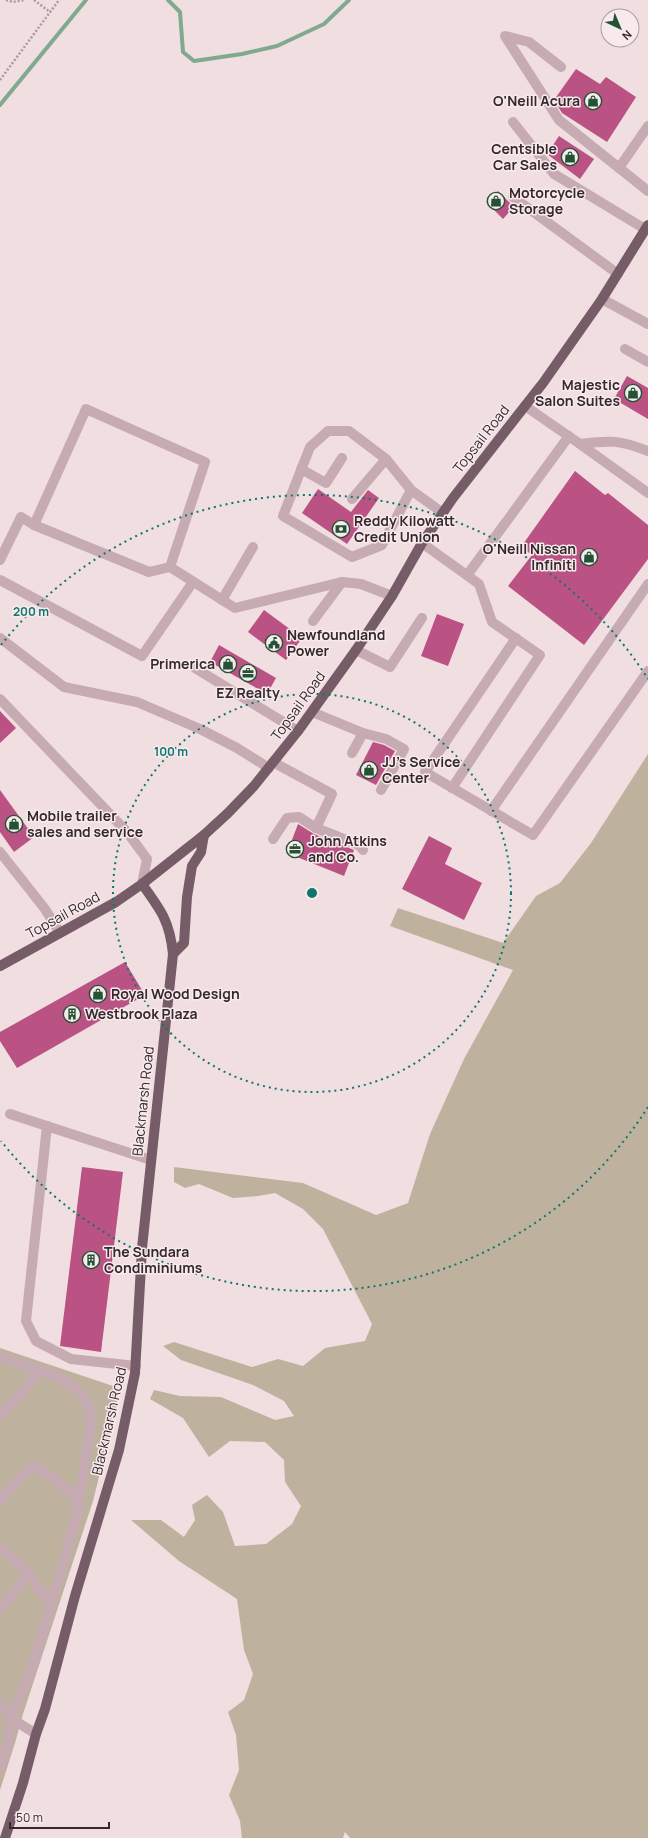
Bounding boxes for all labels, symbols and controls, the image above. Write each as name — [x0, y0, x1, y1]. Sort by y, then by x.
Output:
north arrow — [600, 8, 640, 48]
text: N — [619, 27, 635, 44]
place label: O'Neill Acura — [493, 91, 580, 110]
shop icon: O'Neill Acura — [583, 91, 603, 111]
place label: Centsible Car Sales — [491, 139, 557, 174]
shop icon: Centsible Car Sales — [560, 147, 580, 167]
place label: Motorcycle Storage — [509, 183, 585, 218]
shop icon: Motorcycle Storage — [486, 191, 506, 211]
place label: Majestic Salon Suites — [535, 375, 620, 410]
shop icon: Majestic Salon Suites — [623, 383, 643, 403]
street label: Topsail Road — [448, 401, 513, 477]
place label: Reddy Kilowatt Credit Union — [354, 511, 455, 546]
bank icon: Reddy Kilowatt Credit Union — [331, 519, 351, 539]
place label: O'Neill Nissan Infiniti — [483, 539, 576, 574]
shop icon: O'Neill Nissan Infiniti — [579, 547, 599, 567]
text: 200 m — [13, 603, 49, 620]
place label: Newfoundland Power — [287, 625, 385, 660]
public building icon: Newfoundland Power — [264, 633, 284, 653]
place label: Primerica — [150, 654, 215, 673]
shop icon: Primerica — [218, 654, 238, 674]
office icon: EZ Realty — [238, 663, 258, 683]
street label: Topsail Road — [266, 667, 329, 744]
place label: EZ Realty — [216, 683, 280, 702]
text: 100 m — [154, 743, 188, 760]
place label: JJ's Service Center — [382, 752, 460, 787]
shop icon: JJ's Service Center — [359, 760, 379, 780]
place label: Mobile trailer sales and service — [27, 806, 143, 841]
shop icon: Mobile trailer sales and service — [4, 814, 24, 834]
place label: John Atkins and Co. — [308, 831, 387, 866]
office icon: John Atkins and Co. — [285, 839, 305, 859]
centre of rings — [305, 886, 319, 900]
street label: Topsail Road — [23, 887, 103, 943]
shop icon: Royal Wood Design — [88, 984, 108, 1004]
place label: Royal Wood Design — [111, 984, 240, 1003]
building icon: Westbrook Plaza — [62, 1004, 82, 1024]
place label: Westbrook Plaza — [85, 1004, 198, 1023]
street label: Blackmarsh Road — [127, 1045, 158, 1157]
place label: The Sundara Condiminiums — [104, 1242, 203, 1277]
building icon: The Sundara Condiminiums — [81, 1250, 101, 1270]
street label: Blackmarsh Road — [87, 1365, 130, 1477]
scale bar — [10, 1804, 109, 1830]
text: 50 m — [16, 1809, 43, 1826]

